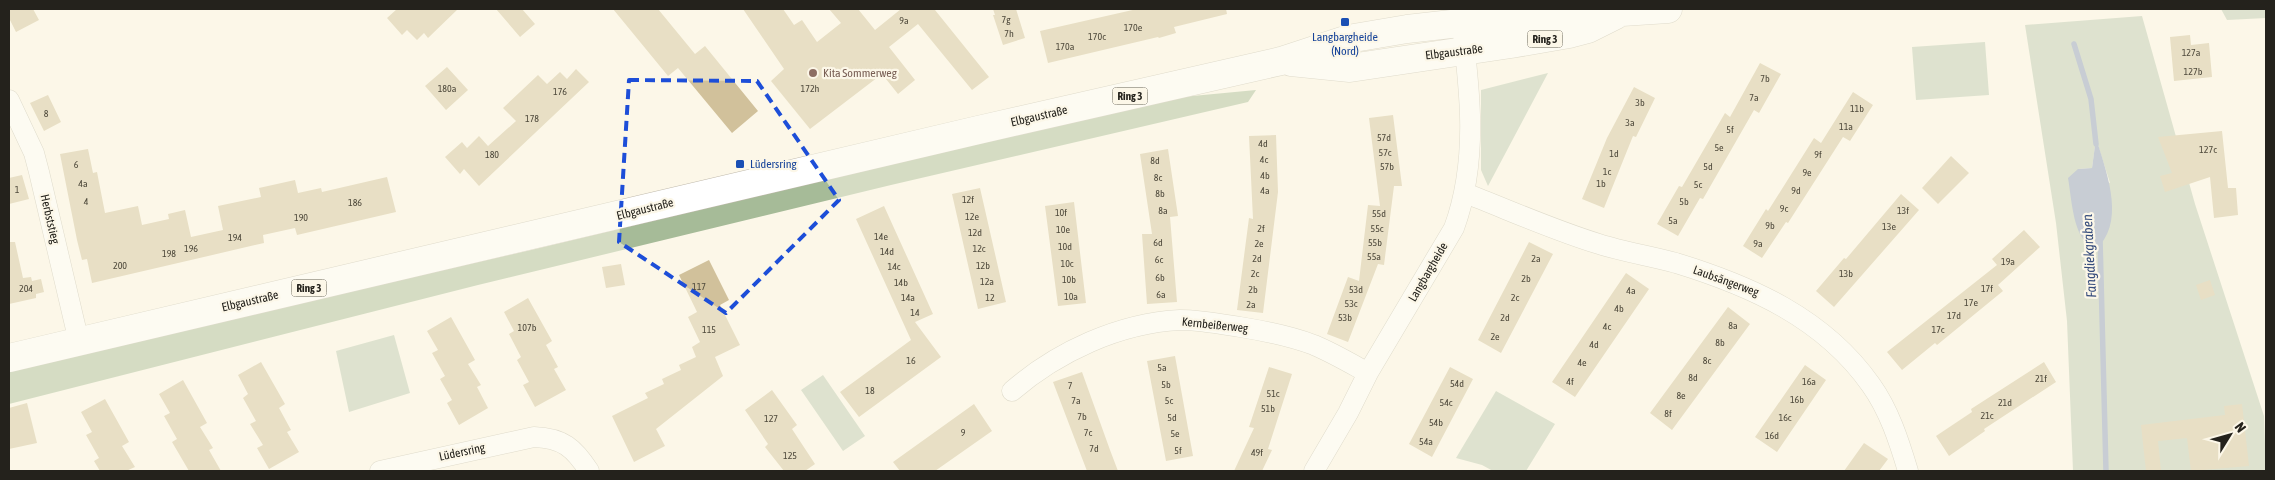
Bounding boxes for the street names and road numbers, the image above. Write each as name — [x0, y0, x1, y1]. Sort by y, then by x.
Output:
road number: Ring 3 — [1528, 30, 1562, 48]
street label: Elbgaustraße — [1424, 42, 1484, 62]
road number: Ring 3 — [1112, 88, 1148, 104]
street label: Elbgaustraße — [1009, 103, 1069, 129]
street label: Herbststieg — [38, 193, 63, 246]
street label: Elbgaustraße — [615, 195, 675, 223]
street label: Langbargheide — [1405, 240, 1451, 304]
street label: Laubsängerweg — [1691, 263, 1762, 300]
road number: Ring 3 — [292, 280, 326, 296]
street label: Elbgaustraße — [220, 288, 280, 314]
street label: Kernbeißerweg — [1181, 315, 1250, 336]
street label: Lüdersring — [438, 440, 487, 464]

